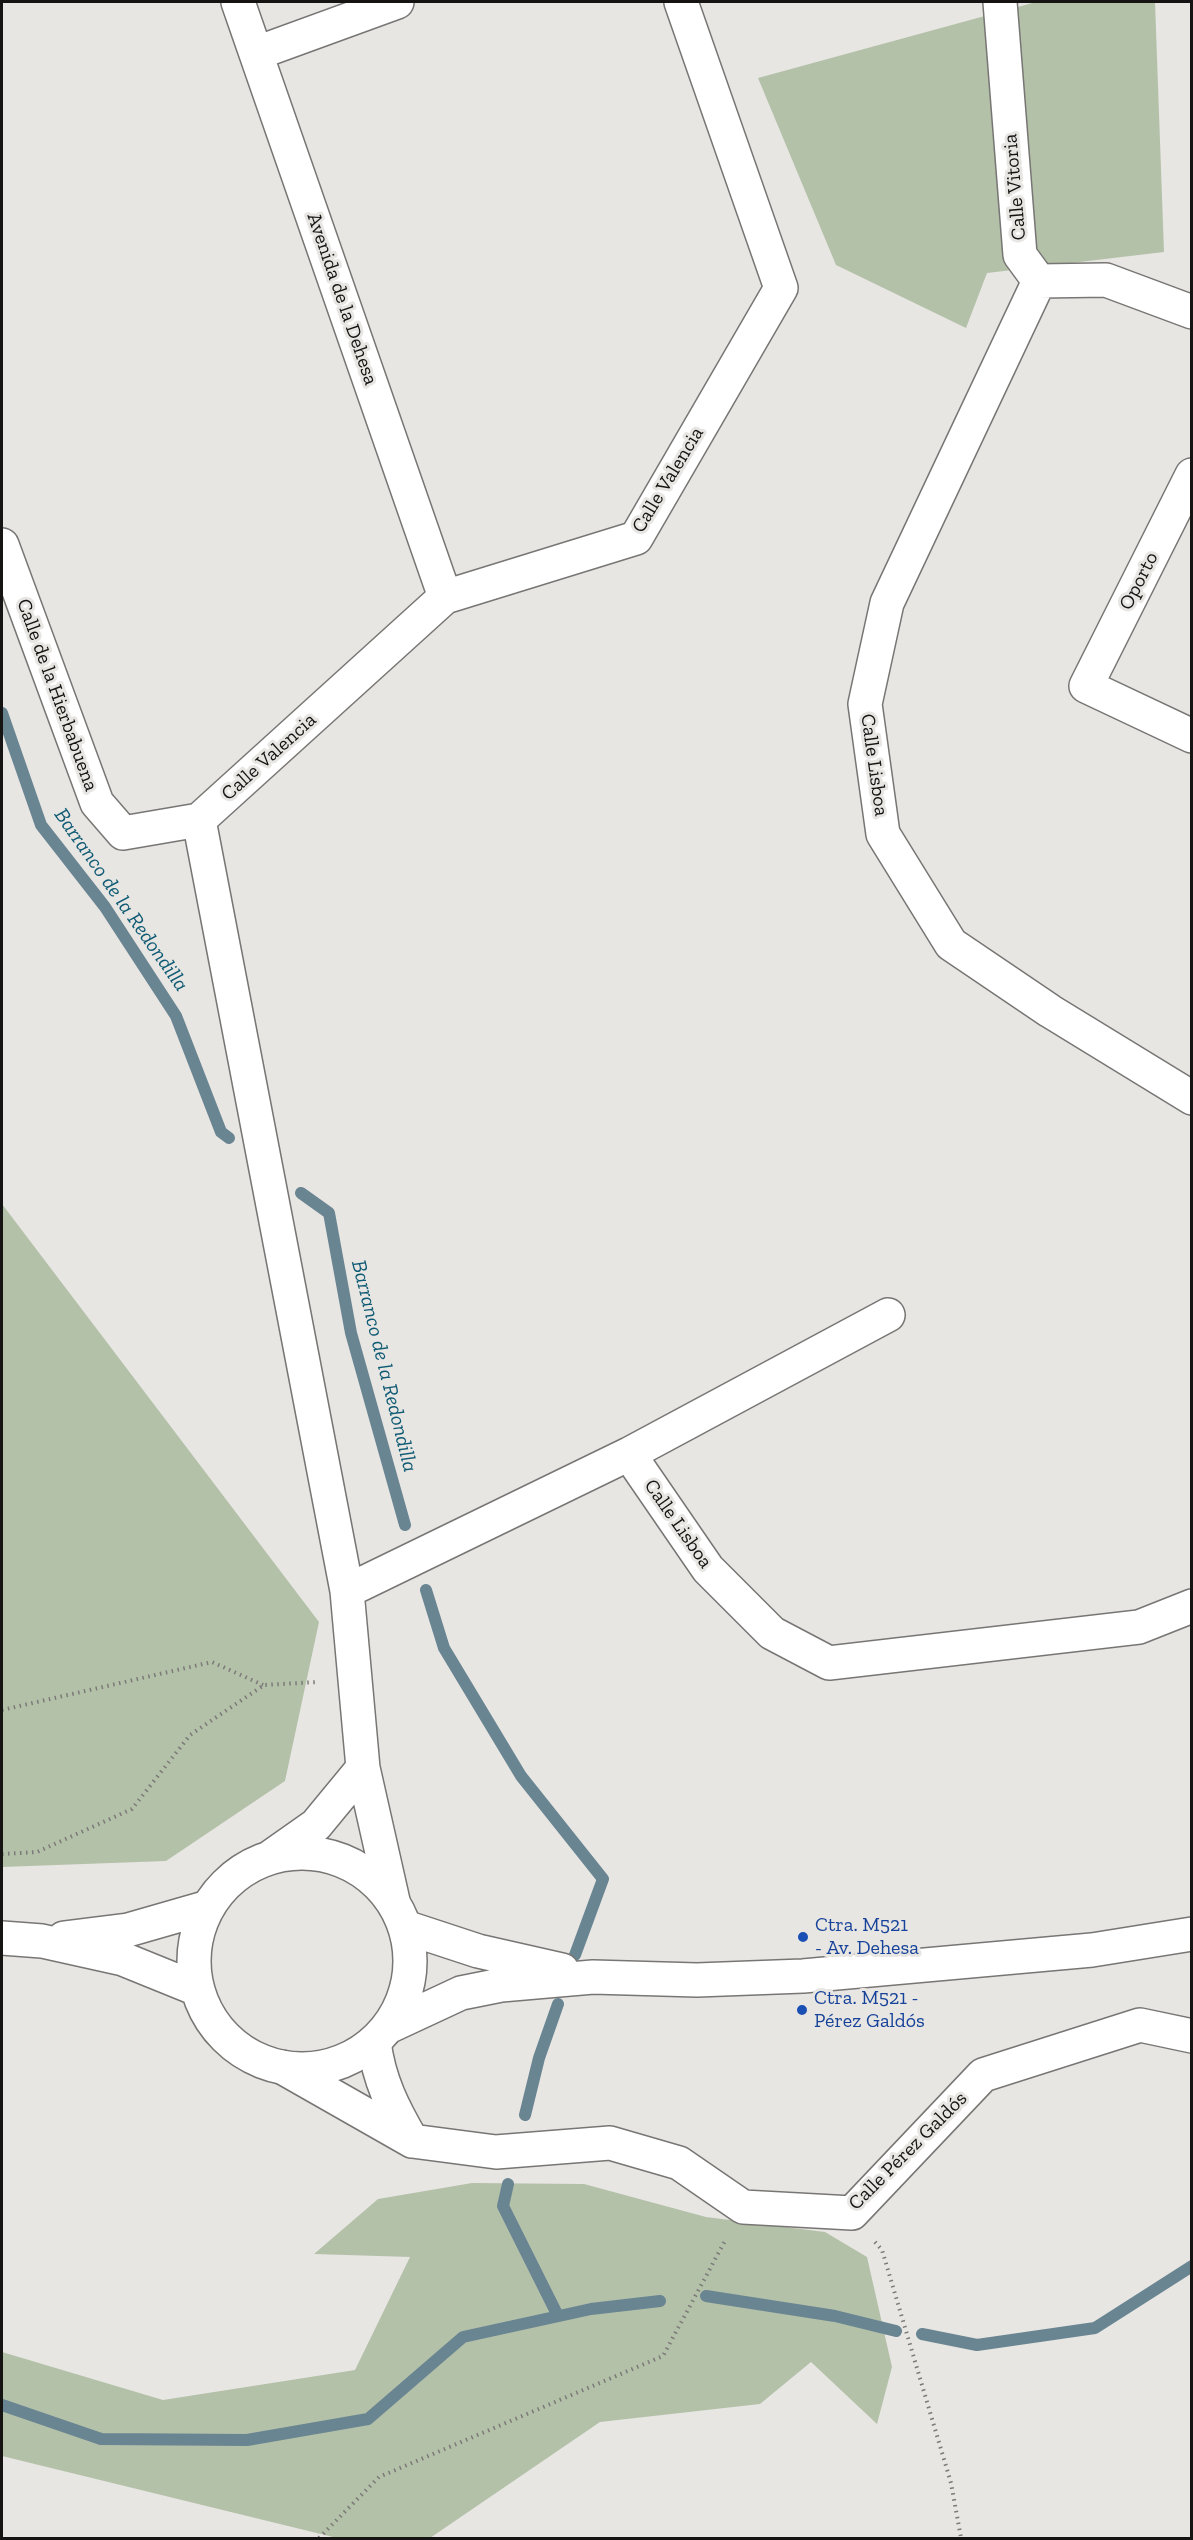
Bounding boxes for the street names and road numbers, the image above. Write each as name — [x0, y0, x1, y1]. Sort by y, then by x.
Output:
street label: Calle Vitoria — [998, 133, 1032, 241]
street label: Avenida de la Dehesa — [301, 210, 383, 388]
street label: Calle Valencia — [627, 423, 709, 537]
street label: Oporto — [1114, 548, 1164, 614]
street label: Calle de la Hierbabuena — [11, 596, 103, 794]
street label: Calle Valencia — [217, 708, 321, 806]
street label: Calle Lisboa — [855, 712, 893, 818]
street label: Calle Lisboa — [639, 1475, 717, 1573]
street label: Calle Pérez Galdós — [844, 2087, 972, 2215]

